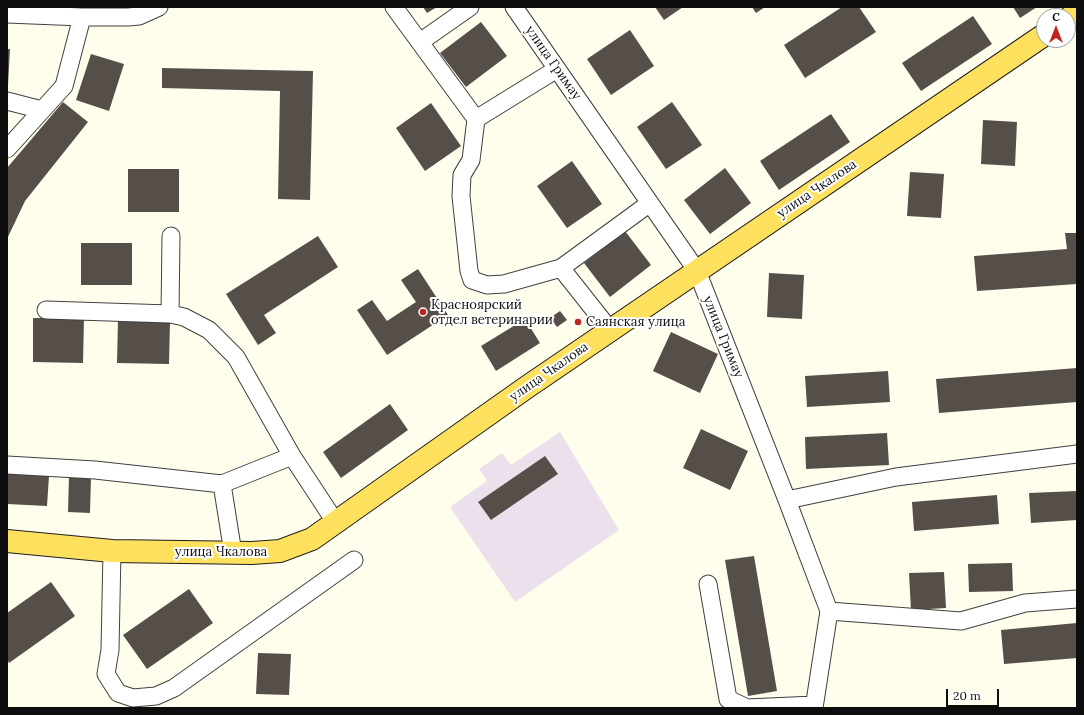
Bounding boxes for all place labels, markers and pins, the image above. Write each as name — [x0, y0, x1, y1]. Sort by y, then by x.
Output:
place label: Красноярский отдел ветеринарии — [431, 297, 553, 328]
marker: Красноярский отдел ветеринарии — [418, 307, 428, 317]
place label: Саянская улица — [586, 314, 685, 330]
marker: Саянская улица — [573, 317, 583, 327]

